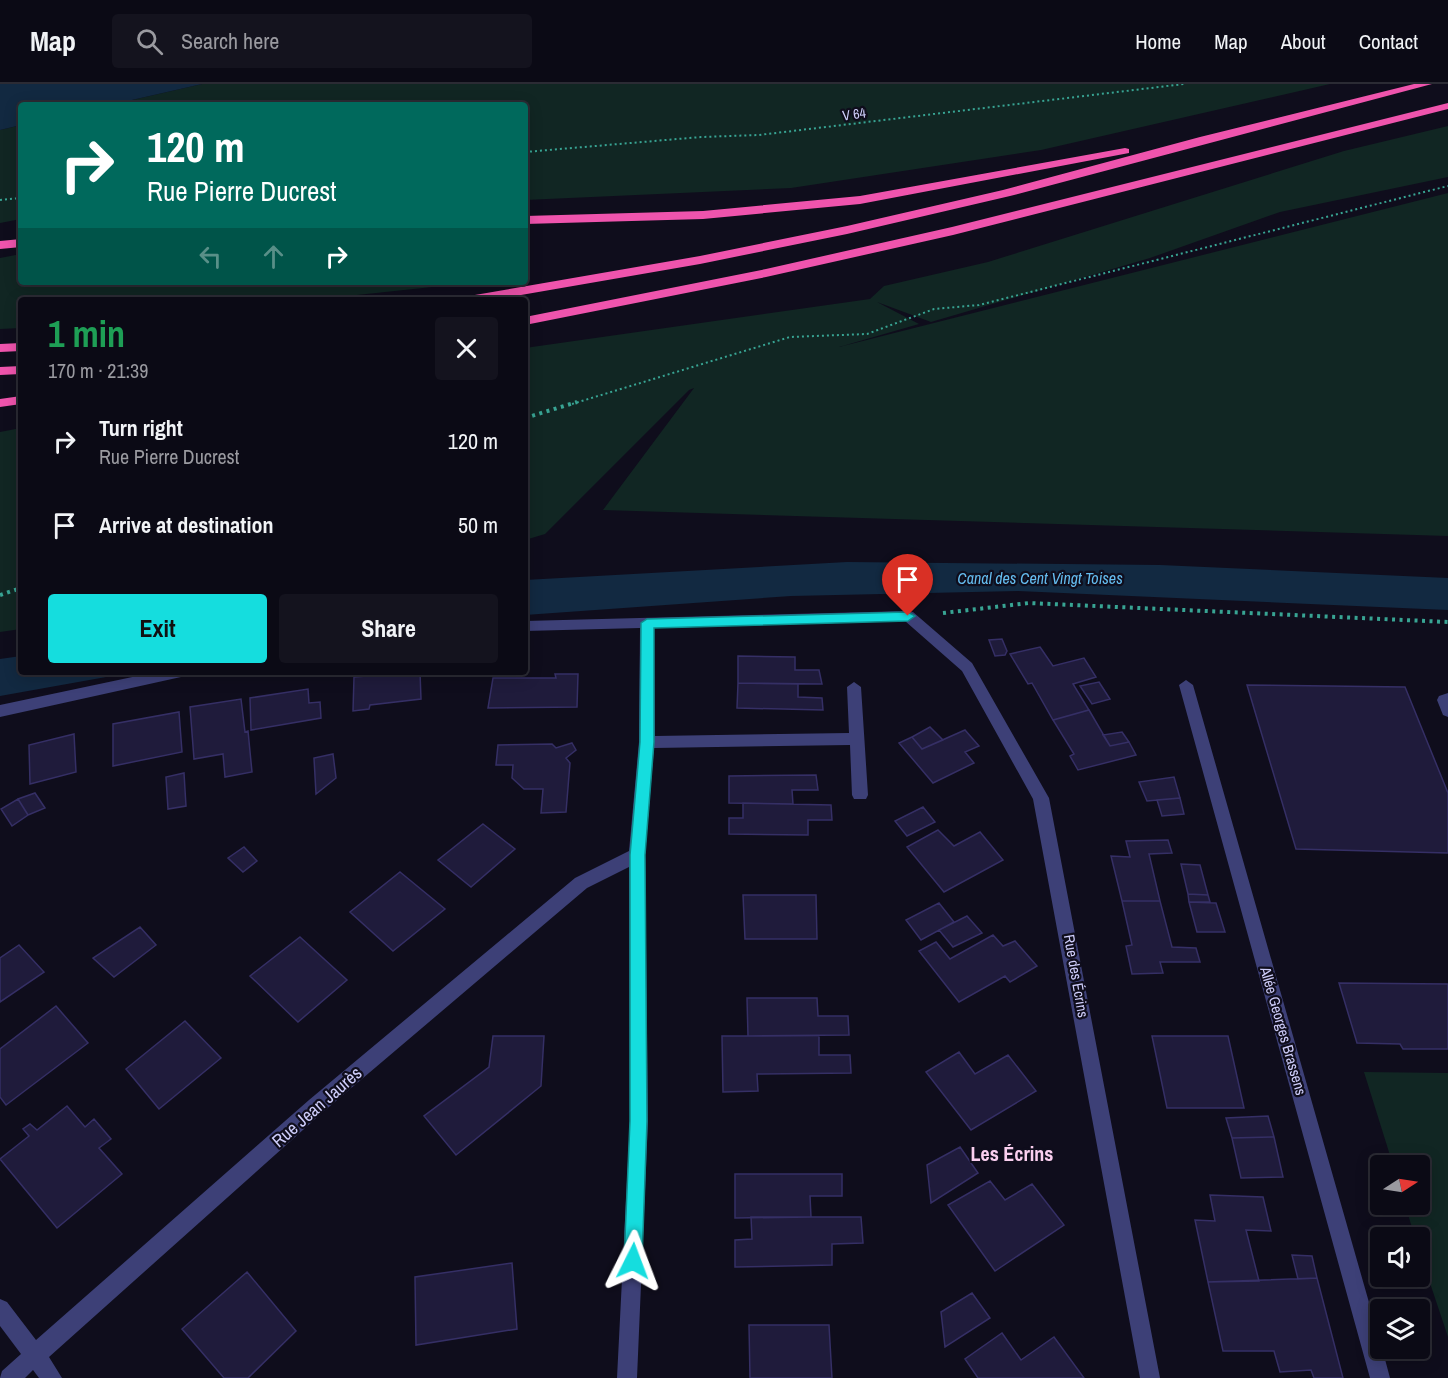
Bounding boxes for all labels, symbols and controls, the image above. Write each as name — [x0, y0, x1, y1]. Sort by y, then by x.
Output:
search box — [112, 14, 532, 68]
text: Map — [30, 22, 76, 60]
icon: search — [133, 25, 166, 58]
text: Search here — [181, 26, 279, 56]
text: Home — [1135, 27, 1181, 56]
text: Map — [1214, 27, 1248, 56]
text: About — [1281, 27, 1326, 56]
text: Contact — [1359, 27, 1418, 56]
street label: V 64 — [841, 104, 867, 124]
text: 120 m — [147, 119, 245, 175]
icon: right — [48, 126, 126, 204]
text: Rue Pierre Ducrest — [147, 173, 337, 209]
icon: left — [194, 240, 227, 273]
icon: ahead — [257, 240, 290, 273]
icon: right — [320, 240, 353, 273]
text: 1 min — [48, 310, 125, 358]
button: close — [435, 317, 498, 380]
text: 170 m · 21:39 — [48, 357, 148, 384]
text: Turn right — [99, 413, 183, 443]
icon: right — [48, 425, 81, 458]
text: 120 m — [448, 426, 498, 456]
text: Rue Pierre Ducrest — [99, 443, 239, 470]
icon: arrive — [48, 509, 81, 542]
text: Arrive at destination — [99, 510, 273, 540]
text: 50 m — [458, 510, 498, 540]
pin — [882, 554, 933, 616]
icon: arrive — [891, 563, 924, 596]
water label: Canal des Cent Vingt Toises — [957, 567, 1123, 589]
button: Exit — [48, 594, 267, 663]
button: Share — [279, 594, 498, 663]
street label: Rue des Écrins — [1059, 933, 1094, 1019]
street label: Allée Georges Brassens — [1255, 963, 1312, 1098]
street label: Rue Jean Jaurès — [266, 1061, 367, 1153]
district label: Les Écrins — [971, 1140, 1053, 1167]
north arrow — [1370, 1155, 1430, 1215]
map controls — [1370, 1155, 1430, 1359]
button: sound — [1370, 1227, 1430, 1287]
position arrow — [601, 1229, 665, 1293]
button: layers — [1370, 1299, 1430, 1359]

